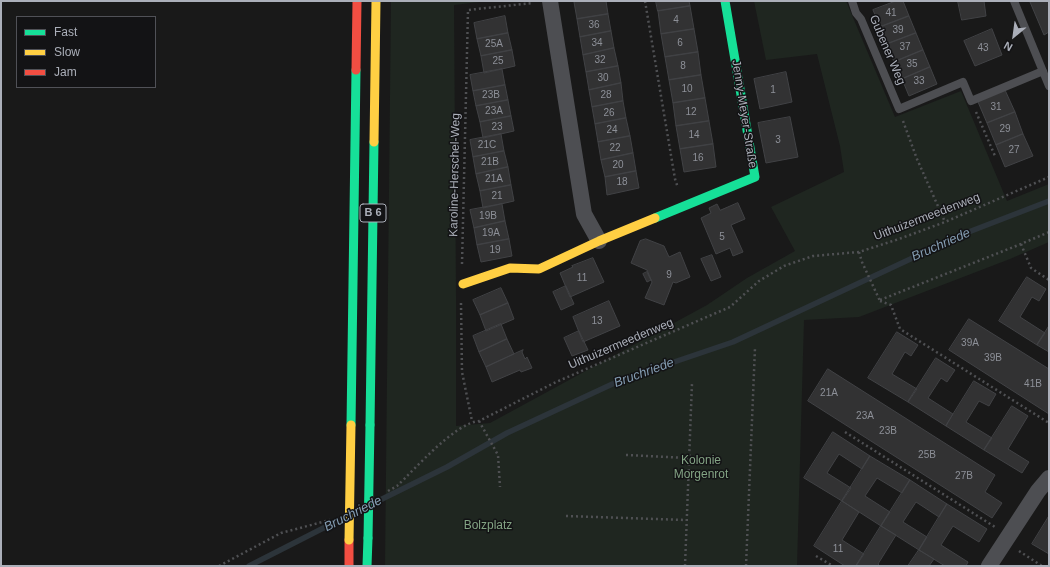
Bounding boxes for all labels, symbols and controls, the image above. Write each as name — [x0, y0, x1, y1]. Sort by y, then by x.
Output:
house number: 41 — [885, 7, 897, 19]
street label: Gubener Weg — [866, 13, 908, 87]
house number: 4 — [673, 14, 679, 26]
legend — [16, 16, 156, 88]
north arrow — [994, 16, 1034, 56]
house number: 36 — [588, 19, 600, 31]
house number: 39 — [892, 24, 904, 36]
text: Fast — [54, 25, 77, 39]
house number: 34 — [591, 37, 603, 49]
house number: 6 — [677, 37, 683, 49]
house number: 25A — [485, 38, 503, 50]
text: N — [1002, 39, 1015, 54]
house number: 37 — [899, 41, 911, 53]
house number: 43 — [977, 42, 989, 54]
text: Slow — [54, 45, 80, 59]
house number: 32 — [594, 54, 606, 66]
house number: 25 — [492, 55, 504, 67]
house number: 35 — [906, 58, 918, 70]
street label: Jenny-Meyer-Straße — [728, 59, 760, 169]
house number: 8 — [680, 60, 686, 72]
text: Jam — [54, 65, 77, 79]
house number: 30 — [597, 72, 609, 84]
house number: 33 — [913, 75, 925, 87]
house number: 10 — [681, 83, 693, 95]
house number: 1 — [770, 84, 776, 96]
house number: 23B — [482, 89, 500, 101]
house number: 28 — [600, 89, 612, 101]
house number: 31 — [990, 101, 1002, 113]
house number: 23A — [485, 105, 503, 117]
house number: 12 — [685, 106, 697, 118]
house number: 26 — [603, 107, 615, 119]
street label: Karoline-Herschel-Weg — [447, 113, 463, 237]
house number: 23 — [491, 121, 503, 133]
house number: 29 — [999, 123, 1011, 135]
house number: 24 — [606, 124, 618, 136]
house number: 14 — [688, 129, 700, 141]
house number: 3 — [775, 134, 781, 146]
house number: 21C — [478, 139, 496, 151]
house number: 22 — [609, 142, 621, 154]
house number: 27 — [1008, 144, 1020, 156]
house number: 16 — [692, 152, 704, 164]
house number: 21B — [481, 156, 499, 168]
house number: 20 — [612, 159, 624, 171]
house number: 21A — [485, 173, 503, 185]
house number: 18 — [616, 176, 628, 188]
house number: 21 — [491, 190, 503, 202]
street label: Uithuizermeedenweg — [872, 190, 982, 244]
road number: B 6 — [360, 204, 386, 222]
house number: 19B — [479, 210, 497, 222]
water label: Bruchriede — [909, 225, 973, 265]
house number: 19A — [482, 227, 500, 239]
house number: 5 — [719, 231, 725, 243]
house number: 19 — [489, 244, 501, 256]
house number: 9 — [666, 269, 672, 281]
house number: 11 — [577, 272, 587, 284]
street label: Uithuizermeedenweg — [566, 315, 676, 373]
house number: 13 — [591, 315, 603, 327]
house number: 39A — [961, 337, 979, 349]
house number: 39B — [984, 352, 1002, 364]
water label: Bruchriede — [612, 355, 676, 391]
house number: 41B — [1024, 378, 1042, 390]
house number: 21A — [820, 387, 838, 399]
house number: 23A — [856, 410, 874, 422]
house number: 23B — [879, 425, 897, 437]
house number: 25B — [918, 449, 936, 461]
park label: Kolonie Morgenrot — [674, 454, 728, 482]
house number: 27B — [955, 470, 973, 482]
water label: Bruchriede — [321, 493, 385, 535]
park label: Bolzplatz — [464, 519, 512, 533]
house number: 11 — [833, 543, 843, 555]

